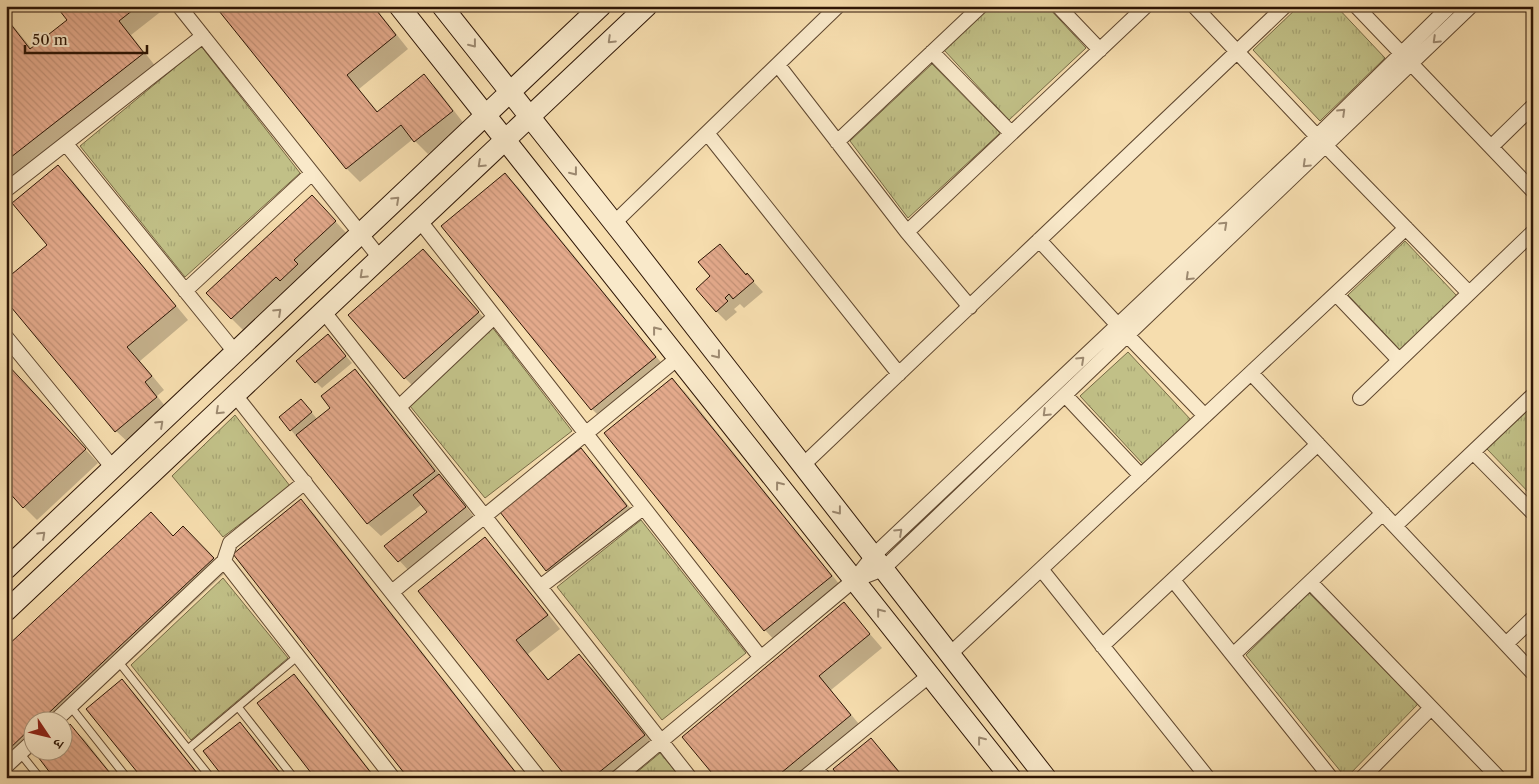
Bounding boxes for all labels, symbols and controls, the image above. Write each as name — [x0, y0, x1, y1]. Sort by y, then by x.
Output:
scale bar — [25, 22, 148, 54]
text: 50 m — [32, 30, 68, 49]
one-way arrow — [608, 34, 617, 43]
one-way arrow — [1433, 34, 1442, 43]
one-way arrow — [467, 39, 476, 48]
one-way arrow — [1336, 109, 1345, 118]
one-way arrow — [477, 158, 486, 167]
one-way arrow — [1303, 158, 1312, 167]
one-way arrow — [568, 166, 576, 175]
one-way arrow — [390, 197, 399, 206]
one-way arrow — [1219, 222, 1228, 231]
one-way arrow — [359, 269, 368, 278]
one-way arrow — [1185, 271, 1194, 280]
one-way arrow — [272, 309, 281, 318]
one-way arrow — [652, 327, 661, 336]
one-way arrow — [711, 349, 719, 358]
one-way arrow — [1075, 357, 1084, 366]
one-way arrow — [215, 405, 224, 414]
one-way arrow — [1043, 407, 1052, 416]
one-way arrow — [154, 421, 163, 430]
one-way arrow — [776, 482, 784, 491]
one-way arrow — [833, 505, 841, 514]
one-way arrow — [893, 529, 902, 538]
one-way arrow — [36, 532, 45, 541]
one-way arrow — [876, 609, 885, 618]
north arrow — [22, 712, 72, 762]
text: उ — [49, 735, 69, 752]
one-way arrow — [977, 736, 986, 745]

